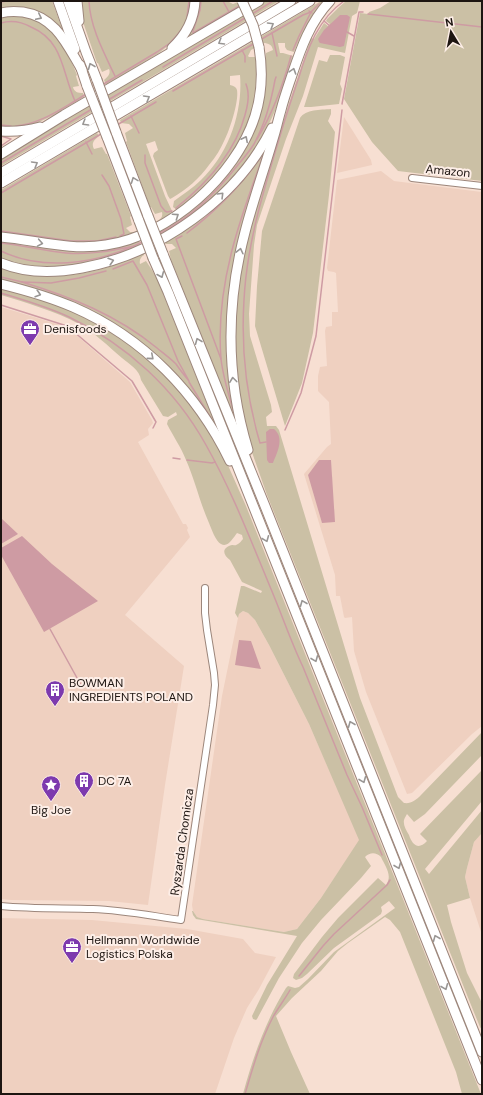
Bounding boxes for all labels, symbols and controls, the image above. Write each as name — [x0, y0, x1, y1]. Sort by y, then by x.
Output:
one-way arrow — [35, 12, 42, 20]
north arrow — [431, 12, 471, 52]
text: N — [444, 15, 454, 30]
one-way arrow — [267, 22, 274, 29]
one-way arrow — [218, 38, 226, 45]
one-way arrow — [88, 62, 96, 69]
one-way arrow — [289, 68, 297, 75]
one-way arrow — [143, 95, 150, 102]
one-way arrow — [82, 118, 89, 125]
one-way arrow — [240, 136, 248, 143]
one-way arrow — [31, 161, 38, 168]
street label: Amazon — [425, 161, 471, 181]
one-way arrow — [131, 177, 139, 184]
one-way arrow — [216, 192, 224, 200]
one-way arrow — [172, 214, 179, 221]
one-way arrow — [36, 238, 43, 246]
one-way arrow — [236, 248, 244, 254]
one-way arrow — [107, 257, 114, 266]
one-way arrow — [156, 271, 164, 278]
one-way arrow — [35, 290, 42, 298]
office icon: Denisfoods — [19, 318, 41, 346]
place label: Denisfoods — [44, 321, 107, 337]
one-way arrow — [194, 337, 202, 344]
one-way arrow — [147, 352, 154, 359]
one-way arrow — [229, 377, 238, 383]
one-way arrow — [261, 535, 269, 542]
one-way arrow — [300, 599, 308, 607]
one-way arrow — [310, 656, 318, 663]
place label: BOWMAN INGREDIENTS POLAND — [69, 675, 193, 705]
building icon: BOWMAN INGREDIENTS POLAND — [44, 679, 66, 707]
one-way arrow — [347, 720, 355, 727]
building icon: DC 7A — [73, 770, 95, 798]
place label: DC 7A — [98, 773, 131, 789]
place icon: Big Joe — [40, 774, 62, 802]
one-way arrow — [358, 775, 366, 783]
street label: Ryszarda Chomicza — [167, 787, 197, 897]
place label: Big Joe — [31, 802, 71, 818]
one-way arrow — [393, 863, 401, 870]
place label: Hellmann Worldwide Logistics Polska — [86, 932, 200, 962]
one-way arrow — [433, 934, 441, 941]
office icon: Hellmann Worldwide Logistics Polska — [61, 936, 83, 964]
one-way arrow — [441, 984, 449, 991]

